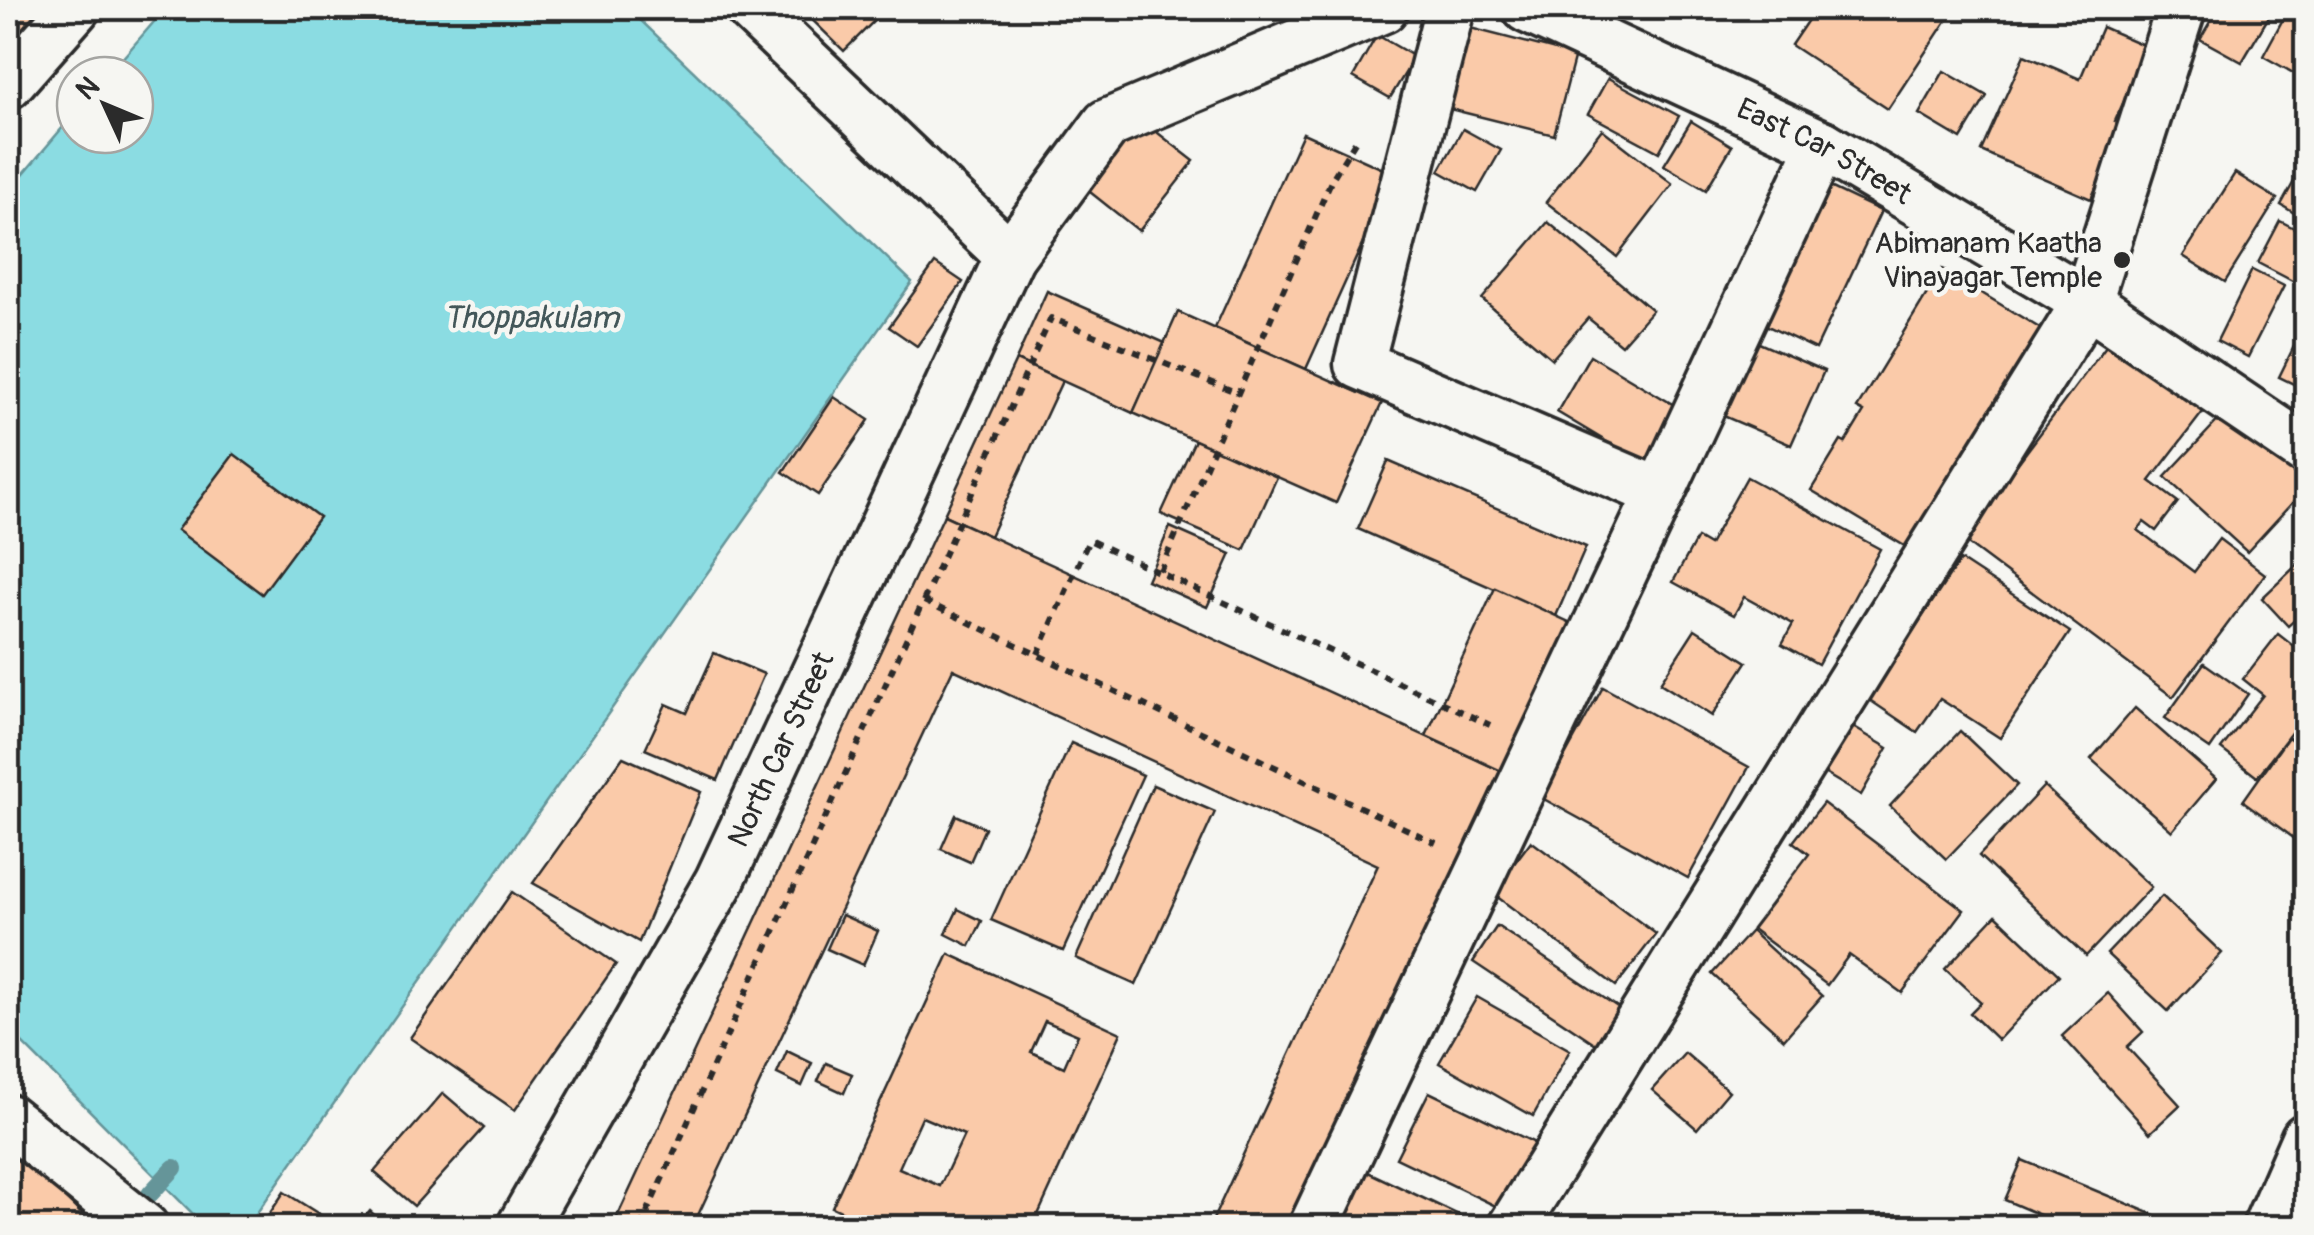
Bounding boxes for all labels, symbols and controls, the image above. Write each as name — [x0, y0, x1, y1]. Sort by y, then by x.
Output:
north arrow — [55, 55, 155, 155]
text: N — [69, 70, 107, 108]
street label: East Car Street — [1731, 90, 1919, 213]
place label: Abimanam Kaatha Vinayagar Temple — [1874, 225, 2102, 296]
marker: Abimanam Kaatha Vinayagar Temple — [2111, 249, 2133, 271]
water label: Thoppakulam — [443, 298, 620, 338]
street label: North Car Street — [720, 645, 843, 853]

